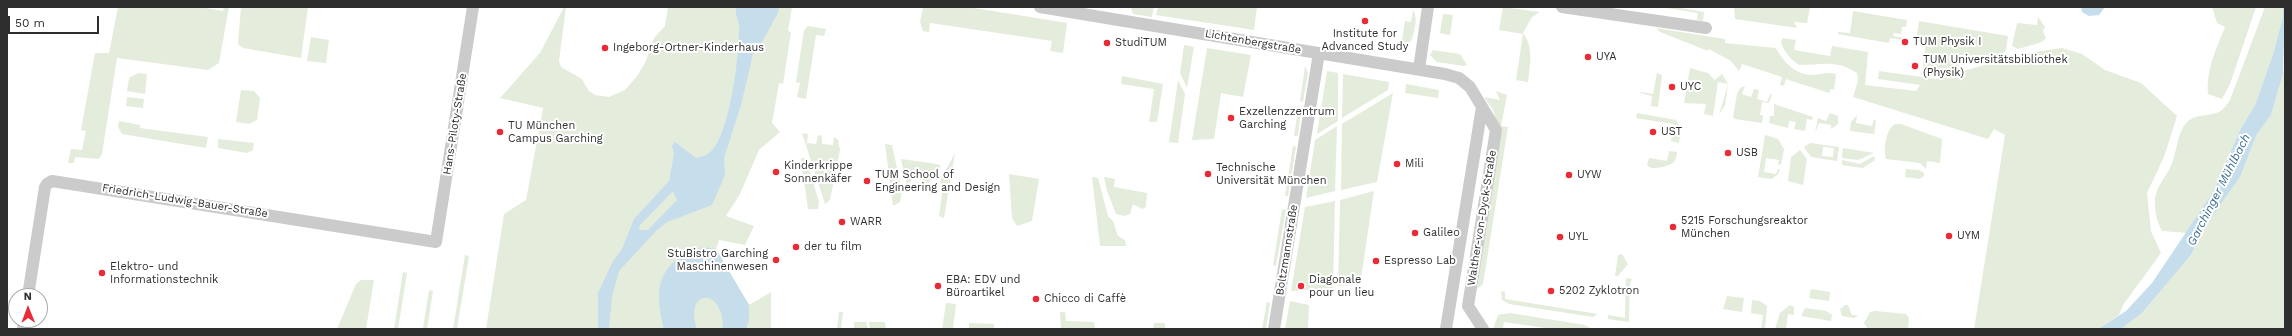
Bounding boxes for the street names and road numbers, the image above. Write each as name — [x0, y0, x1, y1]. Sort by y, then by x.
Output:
street label: Lichtenbergstraße — [1204, 27, 1302, 57]
street label: Hans-Piloty-Straße — [440, 72, 470, 176]
street label: Walther-von-Dyck-Straße — [1465, 149, 1499, 287]
street label: Friedrich-Ludwig-Bauer-Straße — [101, 181, 269, 221]
street label: Boltzmannstraße — [1273, 204, 1301, 296]

